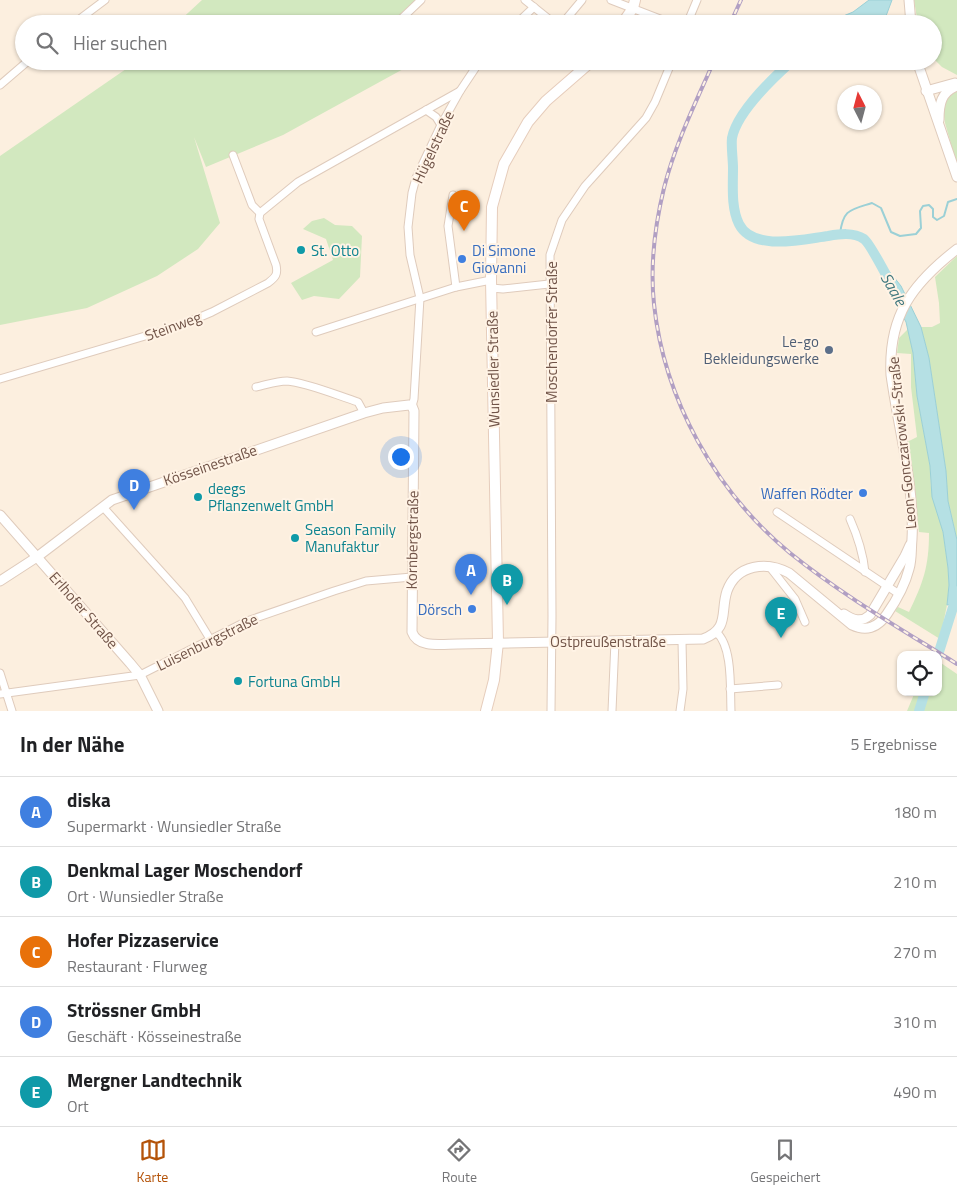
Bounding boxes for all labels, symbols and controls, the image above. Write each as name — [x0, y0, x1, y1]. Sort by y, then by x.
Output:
search box — [15, 15, 942, 70]
text: Hier suchen — [73, 28, 168, 57]
icon: search — [33, 29, 61, 57]
north arrow — [837, 85, 882, 130]
street label: Hügelstraße — [406, 107, 460, 187]
pin: C — [448, 190, 480, 231]
place label: St. Otto — [311, 239, 359, 262]
place label: Di Simone Giovanni — [472, 239, 536, 279]
marker: St. Otto — [295, 244, 307, 256]
marker: Di Simone Giovanni — [456, 253, 468, 265]
street label: Moschendorfer Straße — [540, 261, 563, 403]
water label: Saale — [875, 268, 914, 311]
street label: Steinweg — [141, 305, 205, 347]
street label: Wunsiedler Straße — [480, 311, 506, 427]
place label: Le-go Bekleidungswerke — [703, 330, 819, 370]
marker: Le-go Bekleidungswerke — [823, 344, 835, 356]
street label: Leon-Gonczarowski-Straße — [882, 356, 922, 530]
street label: Kösseinestraße — [160, 438, 260, 492]
your location — [388, 444, 414, 470]
pin: D — [118, 469, 150, 510]
place label: deegs Pflanzenwelt GmbH — [208, 477, 334, 517]
place label: Waffen Rödter — [761, 482, 853, 505]
marker: Waffen Rödter — [857, 487, 869, 499]
street label: Kornbergstraße — [400, 490, 424, 590]
marker: deegs Pflanzenwelt GmbH — [192, 491, 204, 503]
place label: Season Family Manufaktur — [305, 518, 396, 558]
marker: Season Family Manufaktur — [289, 532, 301, 544]
pin: A — [455, 554, 487, 595]
pin: B — [491, 564, 523, 605]
street label: Erlhofer Straße — [44, 566, 124, 654]
pin: E — [765, 597, 797, 638]
place label: Dörsch — [418, 598, 462, 621]
marker: Dörsch — [466, 603, 478, 615]
street label: Luisenburgstraße — [152, 607, 262, 677]
street label: Ostpreußenstraße — [550, 630, 666, 653]
map controls — [897, 651, 942, 696]
button: locate — [897, 651, 942, 696]
place label: Fortuna GmbH — [248, 670, 341, 693]
marker: Fortuna GmbH — [232, 675, 244, 687]
text: In der Nähe — [20, 728, 125, 760]
text: 5 Ergebnisse — [850, 732, 937, 756]
text: diska — [67, 785, 111, 814]
text: A — [31, 800, 41, 824]
text: 180 m — [893, 800, 937, 824]
text: Supermarkt · Wunsiedler Straße — [67, 814, 281, 838]
text: Denkmal Lager Moschendorf — [67, 855, 303, 884]
text: B — [31, 870, 41, 894]
text: 210 m — [893, 870, 937, 894]
text: Ort · Wunsiedler Straße — [67, 884, 224, 908]
text: Hofer Pizzaservice — [67, 925, 219, 954]
text: C — [32, 940, 40, 964]
text: 270 m — [893, 940, 937, 964]
text: Restaurant · Flurweg — [67, 954, 207, 978]
text: Strössner GmbH — [67, 995, 201, 1024]
text: D — [31, 1010, 41, 1034]
text: 310 m — [893, 1010, 937, 1034]
text: Geschäft · Kösseinestraße — [67, 1024, 242, 1048]
text: Mergner Landtechnik — [67, 1065, 242, 1094]
text: E — [32, 1080, 40, 1104]
text: 490 m — [893, 1080, 937, 1104]
text: Ort — [67, 1094, 89, 1118]
tab: Karte — [137, 1136, 168, 1187]
tab: Route — [442, 1136, 477, 1187]
tab: Gespeichert — [750, 1136, 820, 1187]

